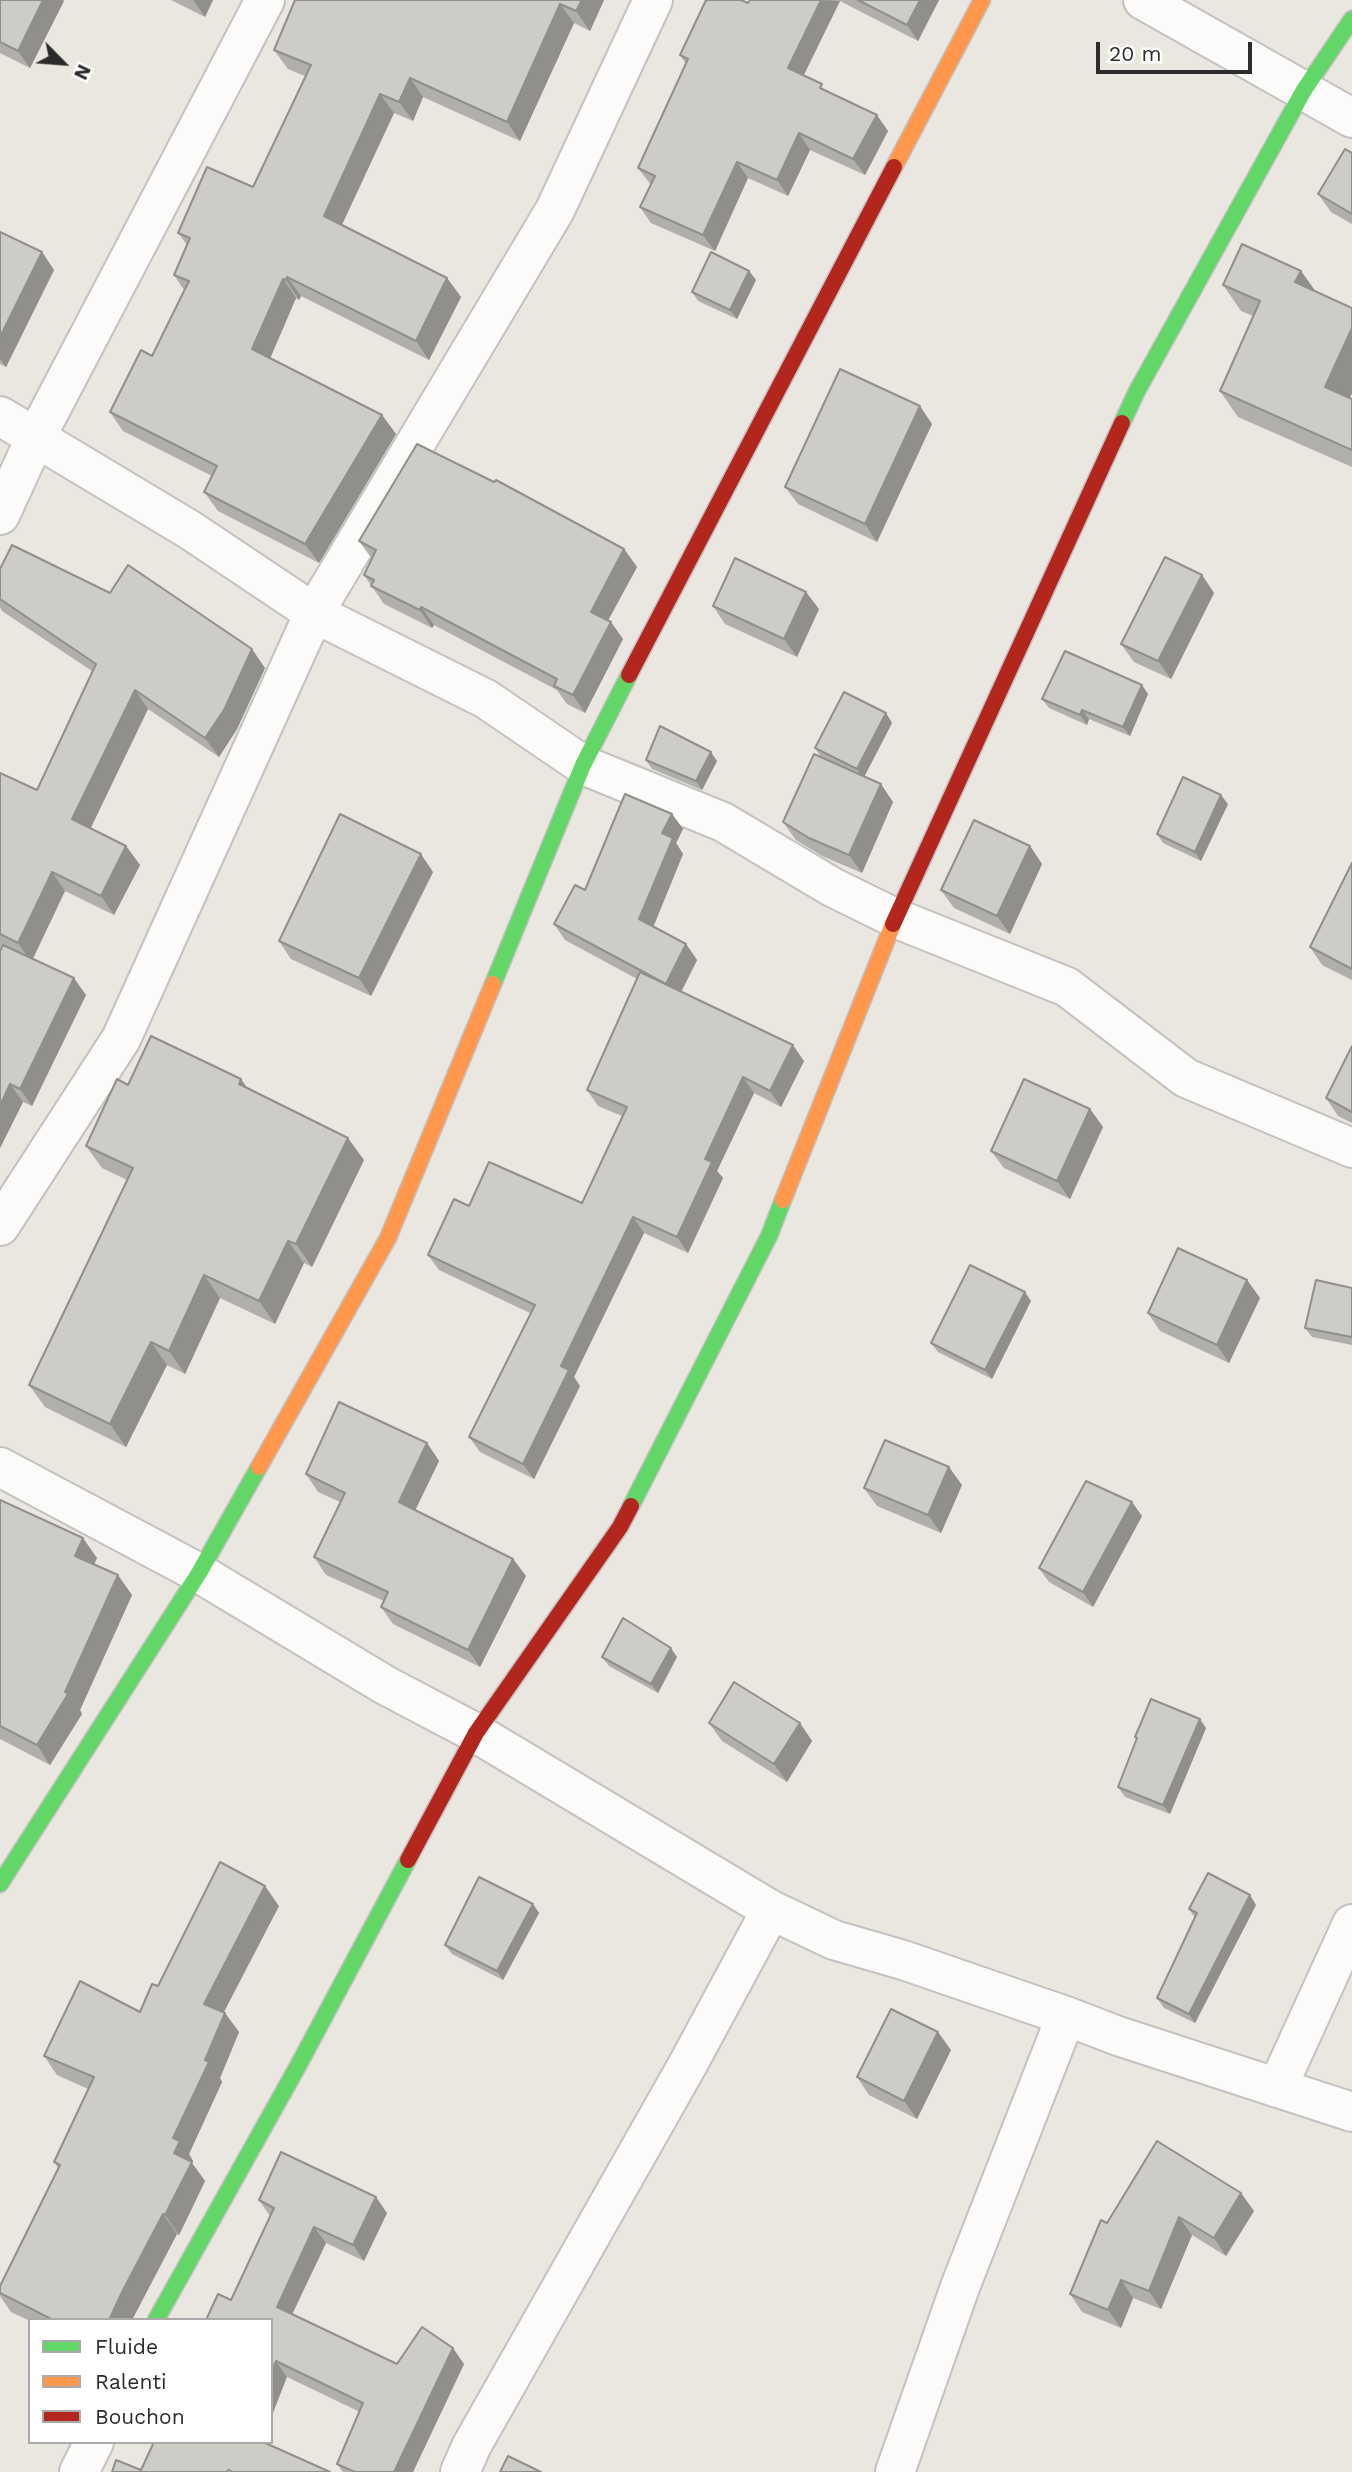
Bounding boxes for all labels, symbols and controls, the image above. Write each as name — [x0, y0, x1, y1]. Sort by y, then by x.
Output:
north arrow — [28, 28, 98, 98]
scale bar — [1100, 28, 1256, 72]
text: 20 m — [1109, 41, 1161, 66]
text: N — [69, 61, 96, 83]
legend — [28, 2318, 273, 2444]
text: Fluide — [95, 2334, 158, 2359]
text: Ralenti — [95, 2369, 167, 2394]
text: Bouchon — [95, 2404, 185, 2429]

